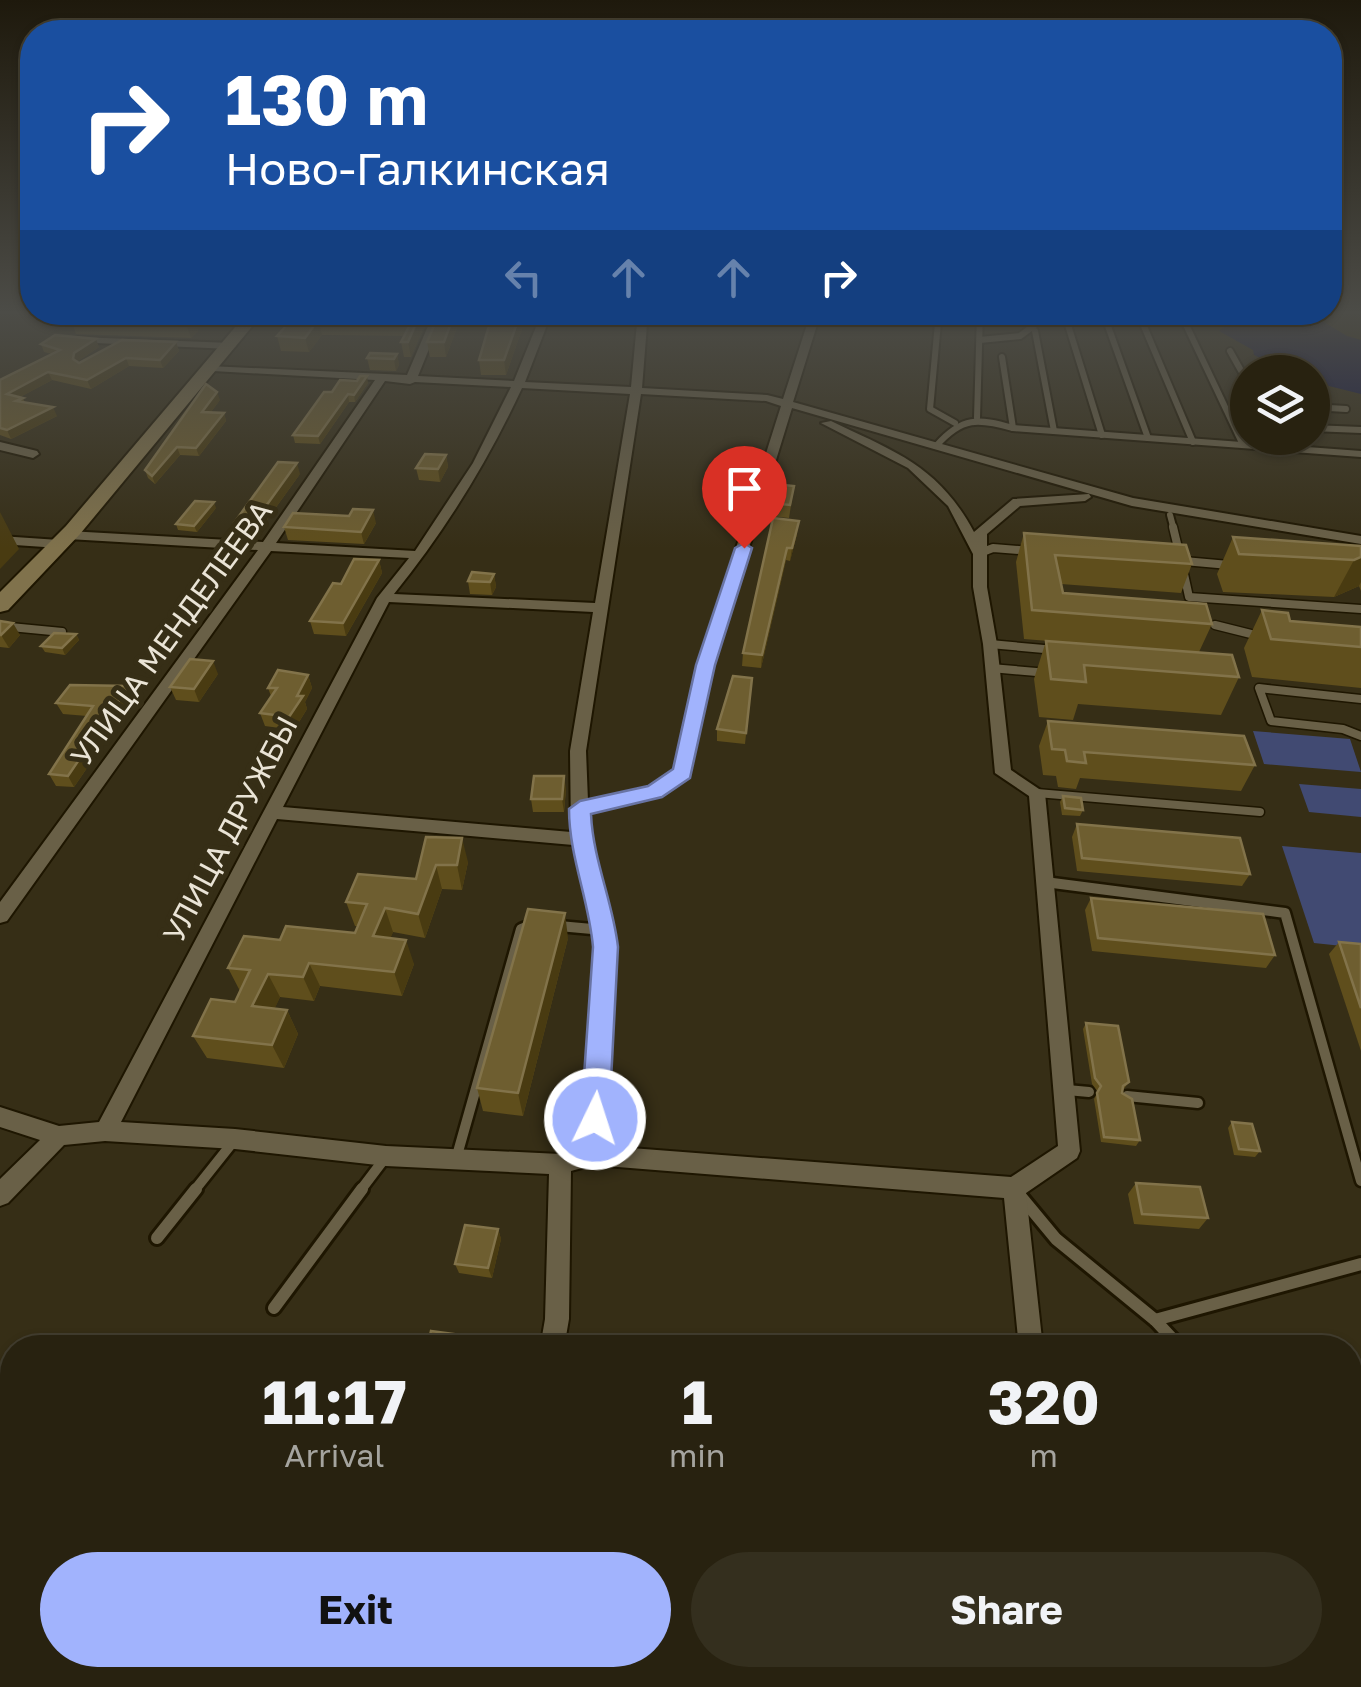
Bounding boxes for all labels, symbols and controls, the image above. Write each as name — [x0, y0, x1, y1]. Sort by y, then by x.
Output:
text: 130 m — [225, 56, 428, 140]
icon: right — [60, 60, 190, 190]
text: Ново-Галкинская — [225, 141, 610, 195]
icon: left — [496, 250, 551, 305]
icon: ahead — [601, 250, 656, 305]
icon: ahead — [706, 250, 761, 305]
icon: right — [811, 250, 866, 305]
map controls — [1230, 355, 1330, 455]
button: layers — [1230, 355, 1330, 455]
pin — [702, 446, 787, 549]
icon: arrive — [717, 461, 772, 516]
street label: УЛИЦА МЕНДЕЛЕЕВА — [63, 493, 279, 773]
street label: УЛИЦА ДРУЖБЫ — [155, 710, 305, 948]
position arrow — [543, 1067, 647, 1171]
text: 11:17 — [262, 1365, 407, 1437]
text: 1 — [682, 1365, 713, 1437]
text: 320 — [988, 1365, 1100, 1437]
text: Arrival — [284, 1436, 385, 1474]
text: min — [669, 1436, 725, 1474]
text: m — [1030, 1436, 1058, 1474]
button: Exit — [40, 1552, 671, 1667]
button: Share — [691, 1552, 1322, 1667]

